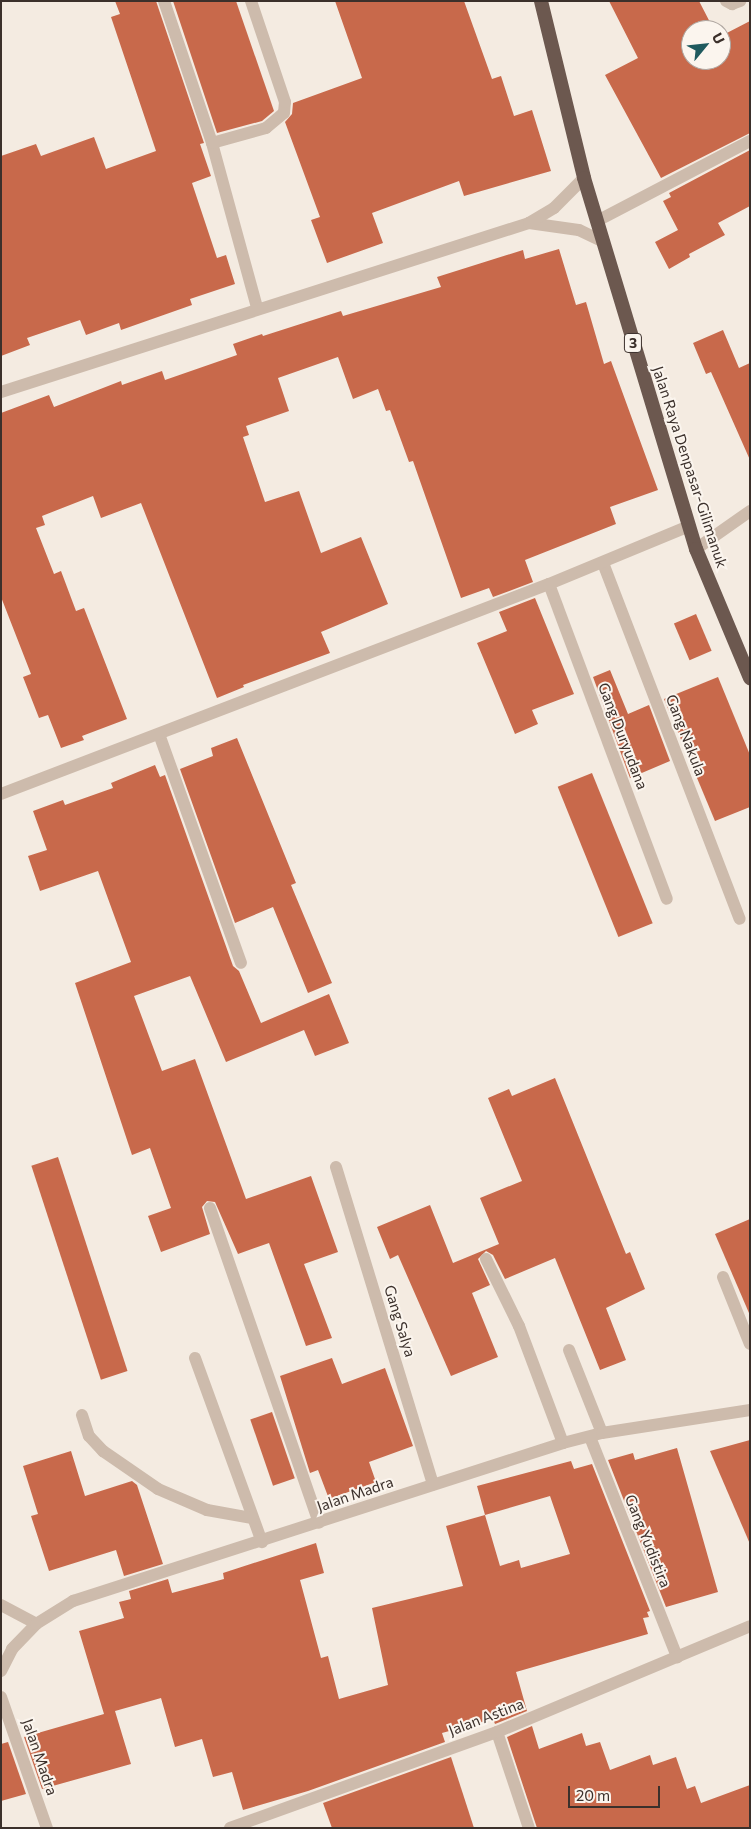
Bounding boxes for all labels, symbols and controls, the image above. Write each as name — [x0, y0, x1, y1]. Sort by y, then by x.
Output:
north arrow — [681, 20, 731, 70]
text: U — [709, 30, 729, 47]
road number: 3 — [623, 332, 643, 354]
street label: Jalan Raya Denpasar-Gilimanuk — [649, 364, 731, 570]
street label: Gang Duryudana — [594, 680, 652, 792]
street label: Gang Nakula — [662, 692, 710, 778]
street label: Gang Salya — [381, 1283, 419, 1359]
street label: Jalan Madra — [314, 1473, 396, 1515]
street label: Gang Yudistira — [621, 1492, 675, 1590]
street label: Jalan Astina — [446, 1694, 526, 1740]
street label: Jalan Madra — [19, 1716, 61, 1798]
scale bar — [571, 1776, 664, 1808]
text: 20 m — [576, 1786, 610, 1804]

